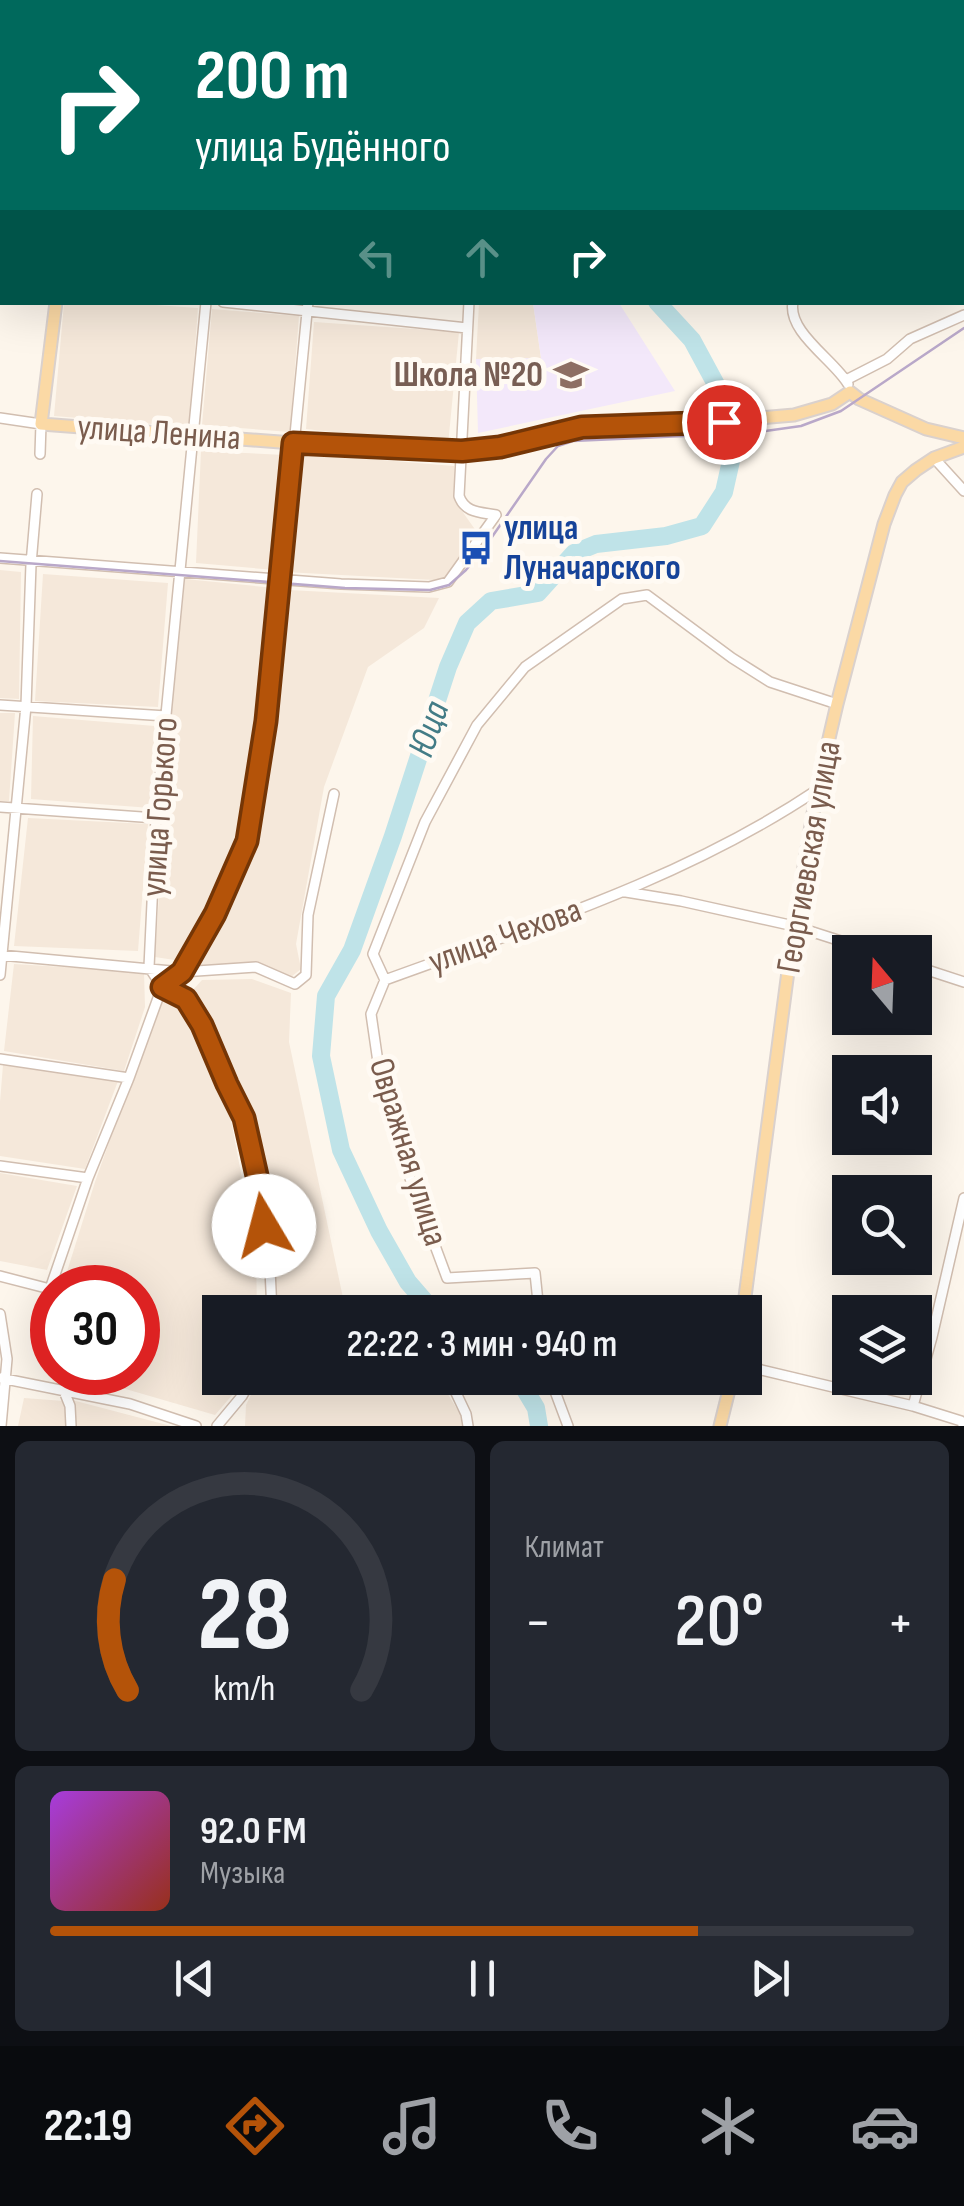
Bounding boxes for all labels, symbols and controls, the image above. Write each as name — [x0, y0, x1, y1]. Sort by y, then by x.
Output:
text: 200 m — [195, 35, 350, 119]
icon: right — [30, 40, 160, 170]
text: улица Будённого — [195, 120, 451, 175]
icon: left — [350, 230, 405, 285]
icon: ahead — [455, 230, 510, 285]
icon: right — [560, 230, 615, 285]
place label: Школа №20 — [394, 354, 543, 397]
school or university icon: Школа №20 — [552, 356, 590, 394]
pin — [682, 380, 767, 465]
icon: arrive — [697, 395, 752, 450]
street label: улица Ленина — [76, 406, 242, 460]
place label: улица Луначарского — [504, 507, 681, 590]
bus stop icon: улица Луначарского — [457, 529, 495, 567]
water label: Юца — [399, 695, 459, 763]
street label: улица Горького — [132, 716, 188, 898]
street label: Георгиевская улица — [767, 738, 851, 976]
street label: улица Чехова — [423, 889, 587, 983]
north arrow — [832, 935, 932, 1035]
map controls — [832, 935, 932, 1395]
street label: Овражная улица — [359, 1053, 457, 1251]
button: sound — [832, 1055, 932, 1155]
position arrow — [212, 1174, 316, 1278]
button: search — [832, 1175, 932, 1275]
speed limit sign: 30 — [30, 1265, 160, 1395]
button: layers — [832, 1295, 932, 1395]
text: 22:22 · 3 мин · 940 m — [347, 1322, 617, 1367]
text: Климат — [525, 1528, 604, 1567]
text: 28 — [197, 1554, 292, 1679]
text: 20° — [674, 1577, 764, 1668]
text: − — [525, 1590, 551, 1657]
text: + — [887, 1590, 914, 1657]
text: km/h — [214, 1668, 276, 1711]
text: 92.0 FM — [200, 1809, 306, 1854]
text: Музыка — [200, 1854, 285, 1893]
icon: previous — [167, 1951, 222, 2006]
icon: pause — [455, 1951, 510, 2006]
icon: next — [743, 1951, 798, 2006]
icon: directions — [220, 2091, 290, 2161]
icon: music — [377, 2091, 447, 2161]
icon: phone — [535, 2091, 605, 2161]
icon: climate — [693, 2091, 763, 2161]
icon: car — [850, 2091, 920, 2161]
text: 22:19 — [44, 2099, 132, 2154]

